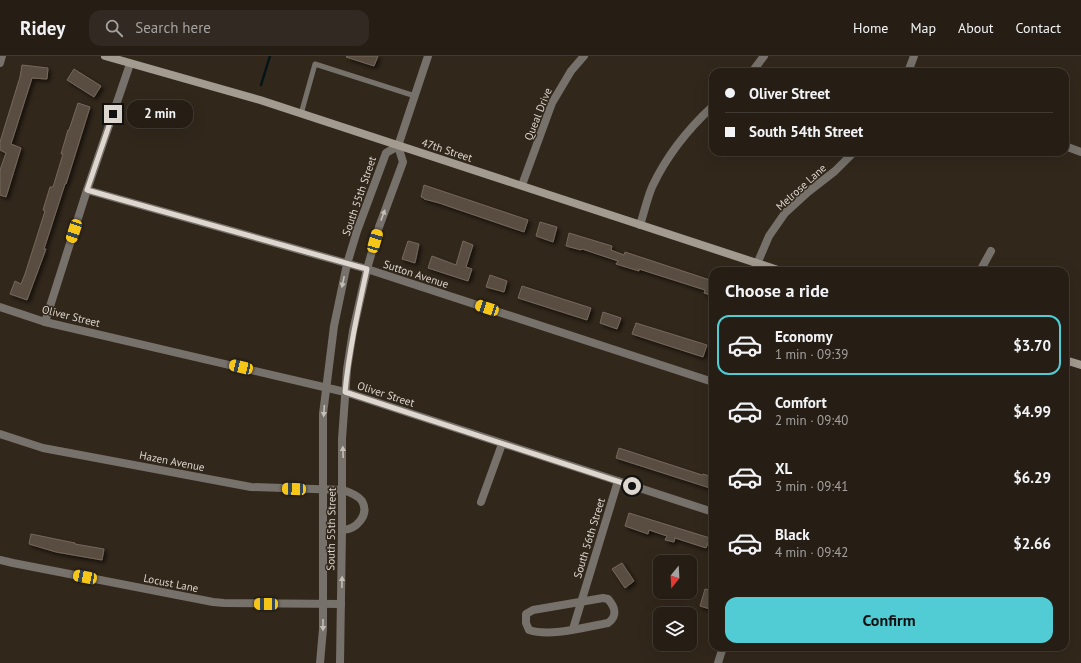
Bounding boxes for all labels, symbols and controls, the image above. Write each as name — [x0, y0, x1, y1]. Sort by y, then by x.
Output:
search box — [89, 10, 369, 46]
text: Ridey — [20, 16, 65, 40]
icon: search — [103, 17, 125, 39]
text: Search here — [135, 18, 211, 37]
text: Home — [853, 19, 888, 37]
text: Map — [910, 19, 936, 37]
text: About — [958, 19, 994, 37]
text: Contact — [1016, 19, 1061, 37]
text: Oliver Street — [749, 84, 830, 103]
street label: Queal Drive — [521, 85, 555, 142]
callout: 2 min — [127, 100, 193, 128]
route end — [104, 105, 122, 123]
text: 2 min — [144, 105, 176, 122]
text: South 54th Street — [749, 122, 863, 141]
street label: 47th Street — [420, 135, 474, 165]
street label: South 55th Street — [339, 154, 379, 238]
street label: Melrose Lane — [773, 161, 829, 213]
one-way arrow — [381, 208, 387, 220]
car — [65, 218, 83, 244]
car — [366, 228, 384, 254]
street label: Sutton Avenue — [382, 257, 451, 291]
one-way arrow — [340, 276, 346, 289]
text: Choose a ride — [725, 279, 829, 302]
car — [474, 299, 500, 317]
street label: Oliver Street — [41, 302, 102, 330]
icon: car — [727, 327, 763, 363]
text: Economy — [775, 327, 833, 346]
text: $3.70 — [1013, 336, 1051, 355]
text: 1 min · 09:39 — [775, 346, 848, 363]
car — [228, 358, 254, 376]
street label: Oliver Street — [356, 378, 417, 410]
icon: car — [727, 393, 763, 429]
text: Comfort — [775, 393, 827, 412]
text: $4.99 — [1013, 402, 1051, 421]
one-way arrow — [320, 405, 327, 417]
text: 2 min · 09:40 — [775, 412, 848, 429]
one-way arrow — [339, 446, 346, 458]
street label: Hazen Avenue — [138, 448, 206, 474]
icon: car — [727, 459, 763, 495]
text: XL — [775, 459, 792, 478]
text: $6.29 — [1013, 468, 1051, 487]
route start — [623, 477, 641, 495]
text: 3 min · 09:41 — [775, 478, 848, 495]
car — [282, 483, 306, 495]
street label: South 55th Street — [323, 487, 339, 571]
street label: South 56th Street — [570, 496, 608, 580]
icon: car — [727, 525, 763, 561]
text: Black — [775, 525, 810, 544]
text: $2.66 — [1013, 534, 1051, 553]
text: 4 min · 09:42 — [775, 544, 848, 561]
north arrow — [653, 555, 697, 599]
map controls — [653, 555, 697, 651]
car — [72, 569, 98, 585]
street label: Locust Lane — [142, 571, 200, 595]
one-way arrow — [339, 575, 345, 588]
button: Confirm — [725, 597, 1053, 643]
car — [254, 598, 278, 610]
button: layers — [653, 607, 697, 651]
one-way arrow — [320, 619, 326, 632]

